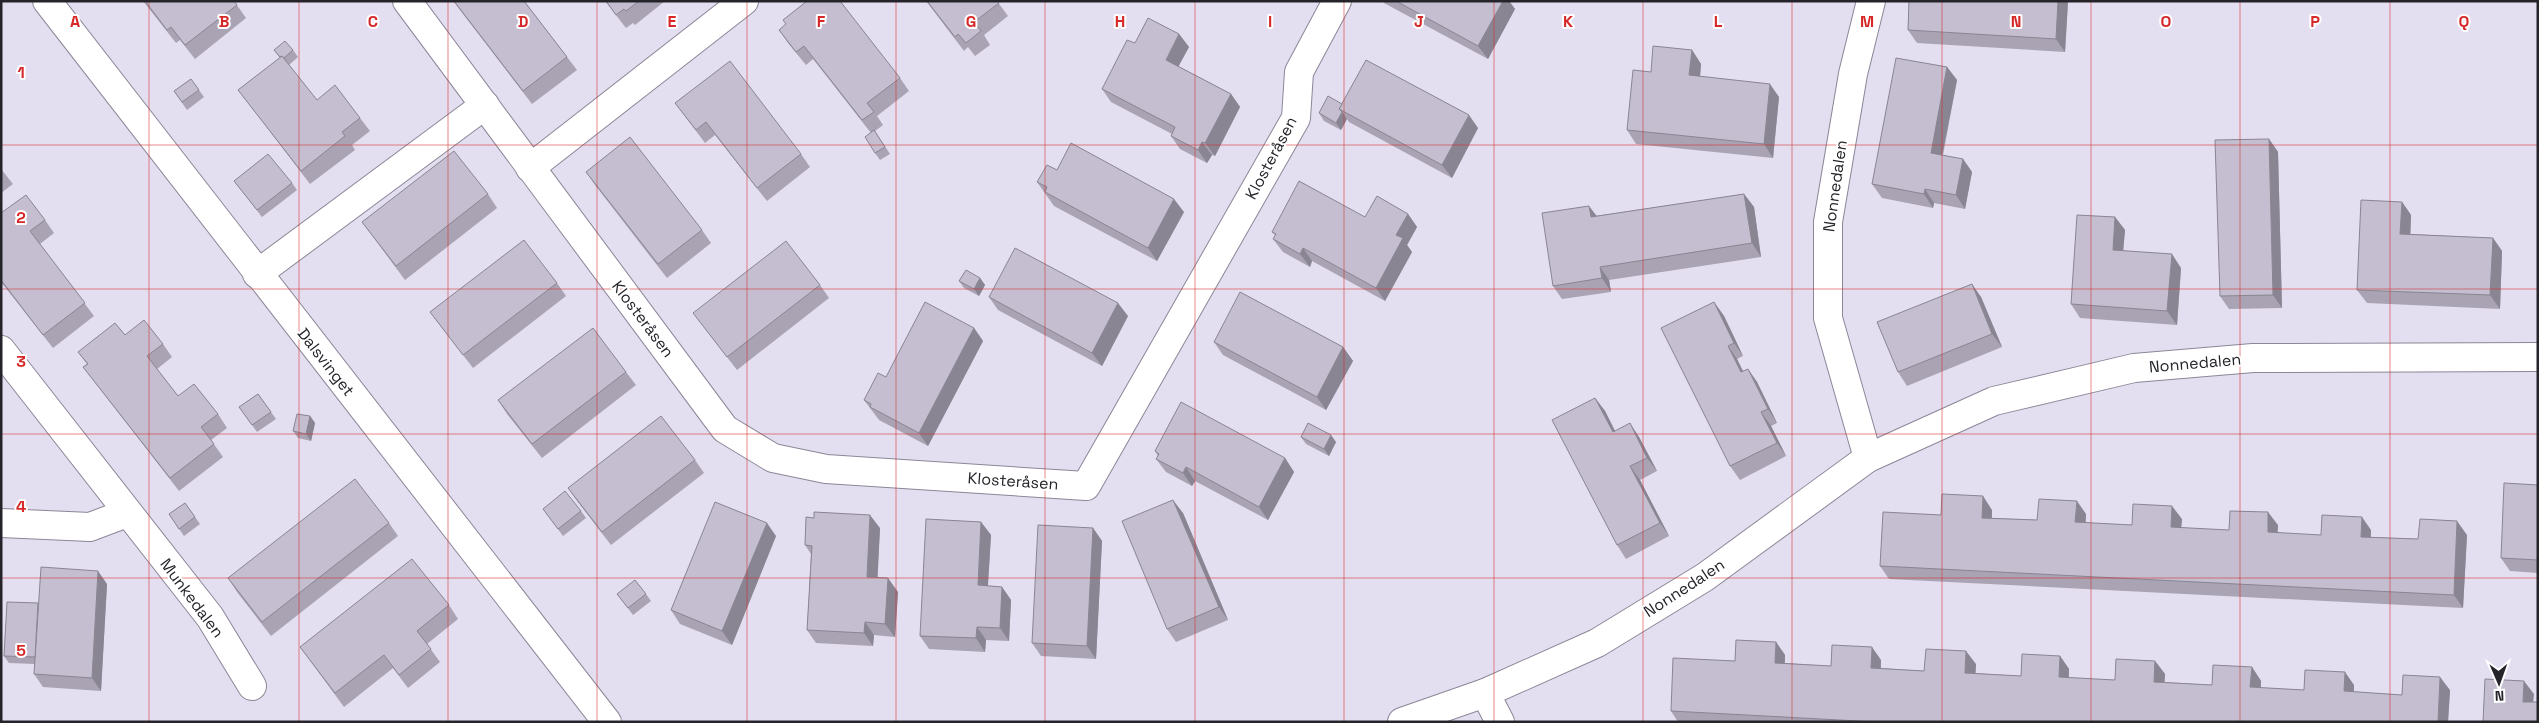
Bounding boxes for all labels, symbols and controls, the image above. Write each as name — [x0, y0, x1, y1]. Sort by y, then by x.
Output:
text: A — [70, 11, 80, 32]
text: B — [219, 11, 229, 32]
text: C — [368, 11, 378, 32]
text: D — [518, 11, 528, 32]
text: E — [668, 11, 677, 32]
text: F — [817, 11, 826, 32]
text: G — [966, 11, 976, 32]
text: H — [1115, 11, 1125, 32]
text: I — [1268, 11, 1272, 32]
text: J — [1414, 11, 1424, 32]
text: K — [1563, 11, 1573, 32]
text: L — [1714, 11, 1723, 32]
text: M — [1860, 11, 1874, 32]
text: N — [2011, 11, 2021, 32]
text: O — [2161, 11, 2172, 32]
text: P — [2310, 11, 2320, 32]
text: Q — [2459, 11, 2470, 32]
text: 1 — [17, 62, 25, 83]
street label: Klosteråsen — [1240, 113, 1302, 203]
street label: Nonnedalen — [1818, 139, 1852, 233]
text: 2 — [16, 207, 26, 228]
street label: Klosteråsen — [607, 276, 679, 362]
street label: Dalsvinget — [293, 324, 359, 400]
street label: Nonnedalen — [2148, 349, 2242, 377]
text: 3 — [16, 351, 26, 372]
street label: Klosteråsen — [967, 467, 1059, 495]
text: 4 — [16, 496, 26, 517]
street label: Munkedalen — [155, 554, 229, 642]
street label: Nonnedalen — [1640, 554, 1728, 622]
text: 5 — [16, 640, 26, 661]
north arrow — [2474, 658, 2524, 708]
text: N — [2494, 687, 2504, 705]

